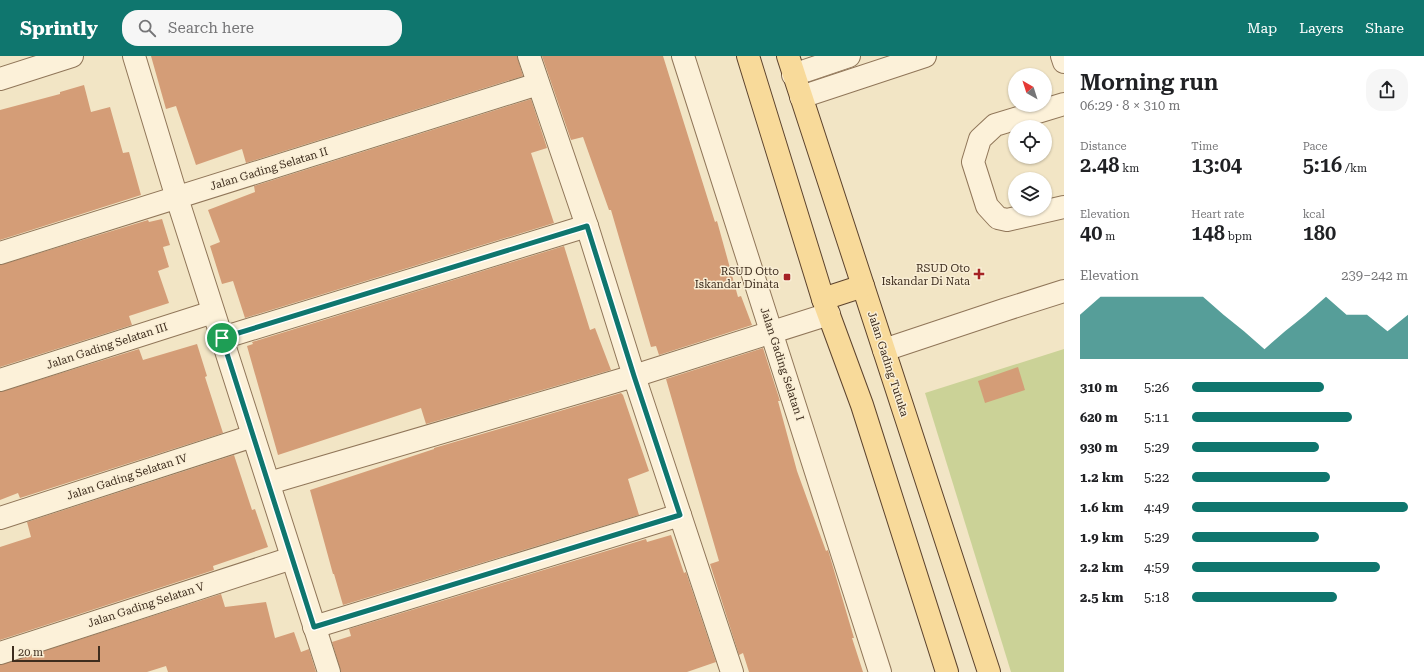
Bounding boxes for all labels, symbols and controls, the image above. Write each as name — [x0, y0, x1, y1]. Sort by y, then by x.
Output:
search box — [122, 10, 402, 46]
text: Sprintly — [20, 17, 98, 40]
icon: search — [136, 17, 158, 39]
text: Search here — [168, 19, 254, 37]
text: Map — [1247, 20, 1277, 36]
text: Layers — [1299, 20, 1343, 36]
text: Share — [1365, 20, 1404, 36]
north arrow — [1008, 68, 1052, 112]
map controls — [1008, 68, 1052, 216]
button: share — [1366, 69, 1408, 111]
text: Morning run — [1080, 70, 1218, 95]
text: 06:29 · 8 × 310 m — [1080, 98, 1180, 113]
button: locate — [1008, 120, 1052, 164]
text: Distance — [1080, 140, 1127, 153]
text: Time — [1191, 140, 1218, 153]
text: Pace — [1303, 140, 1327, 153]
street label: Jalan Gading Selatan II — [208, 145, 330, 193]
text: 2.48 — [1080, 153, 1120, 177]
text: 13:04 — [1191, 153, 1242, 177]
text: 5:16 — [1303, 153, 1342, 177]
text: km — [1120, 162, 1139, 175]
text: /km — [1342, 162, 1367, 175]
button: layers — [1008, 172, 1052, 216]
text: Elevation — [1080, 208, 1130, 221]
text: Heart rate — [1191, 208, 1244, 221]
text: kcal — [1303, 208, 1325, 221]
text: 40 — [1080, 221, 1102, 245]
text: 148 — [1191, 221, 1225, 245]
text: 180 — [1303, 221, 1336, 245]
text: m — [1102, 230, 1115, 243]
text: bpm — [1225, 230, 1252, 243]
place label: RSUD Oto Iskandar Di Nata — [881, 262, 970, 288]
place label: RSUD Otto Iskandar Dinata — [695, 265, 779, 291]
marker: RSUD Oto Iskandar Di Nata — [973, 268, 985, 280]
text: Elevation — [1080, 268, 1139, 283]
text: 239–242 m — [1341, 268, 1408, 283]
marker: RSUD Otto Iskandar Dinata — [782, 272, 792, 282]
street label: Jalan Gading Selatan I — [757, 306, 807, 422]
street label: Jalan Gading Tutuka — [865, 310, 911, 418]
street label: Jalan Gading Selatan III — [45, 320, 169, 372]
pin — [205, 321, 239, 355]
icon: arrive — [211, 327, 233, 349]
text: 310 m — [1080, 380, 1118, 395]
text: 5:26 — [1144, 380, 1169, 395]
text: 620 m — [1080, 410, 1118, 425]
text: 5:11 — [1144, 410, 1169, 425]
text: 930 m — [1080, 440, 1118, 455]
text: 5:29 — [1144, 440, 1169, 455]
street label: Jalan Gading Selatan IV — [65, 451, 189, 503]
text: 1.2 km — [1080, 470, 1123, 485]
text: 5:22 — [1144, 470, 1169, 485]
text: 1.6 km — [1080, 500, 1123, 515]
text: 4:49 — [1144, 500, 1169, 515]
text: 1.9 km — [1080, 530, 1123, 545]
text: 5:29 — [1144, 530, 1169, 545]
text: 2.2 km — [1080, 560, 1123, 575]
text: 4:59 — [1144, 560, 1169, 575]
street label: Jalan Gading Selatan V — [86, 580, 206, 630]
text: 2.5 km — [1080, 590, 1123, 605]
text: 5:18 — [1144, 590, 1169, 605]
scale bar — [12, 644, 100, 663]
text: 20 m — [18, 646, 43, 659]

